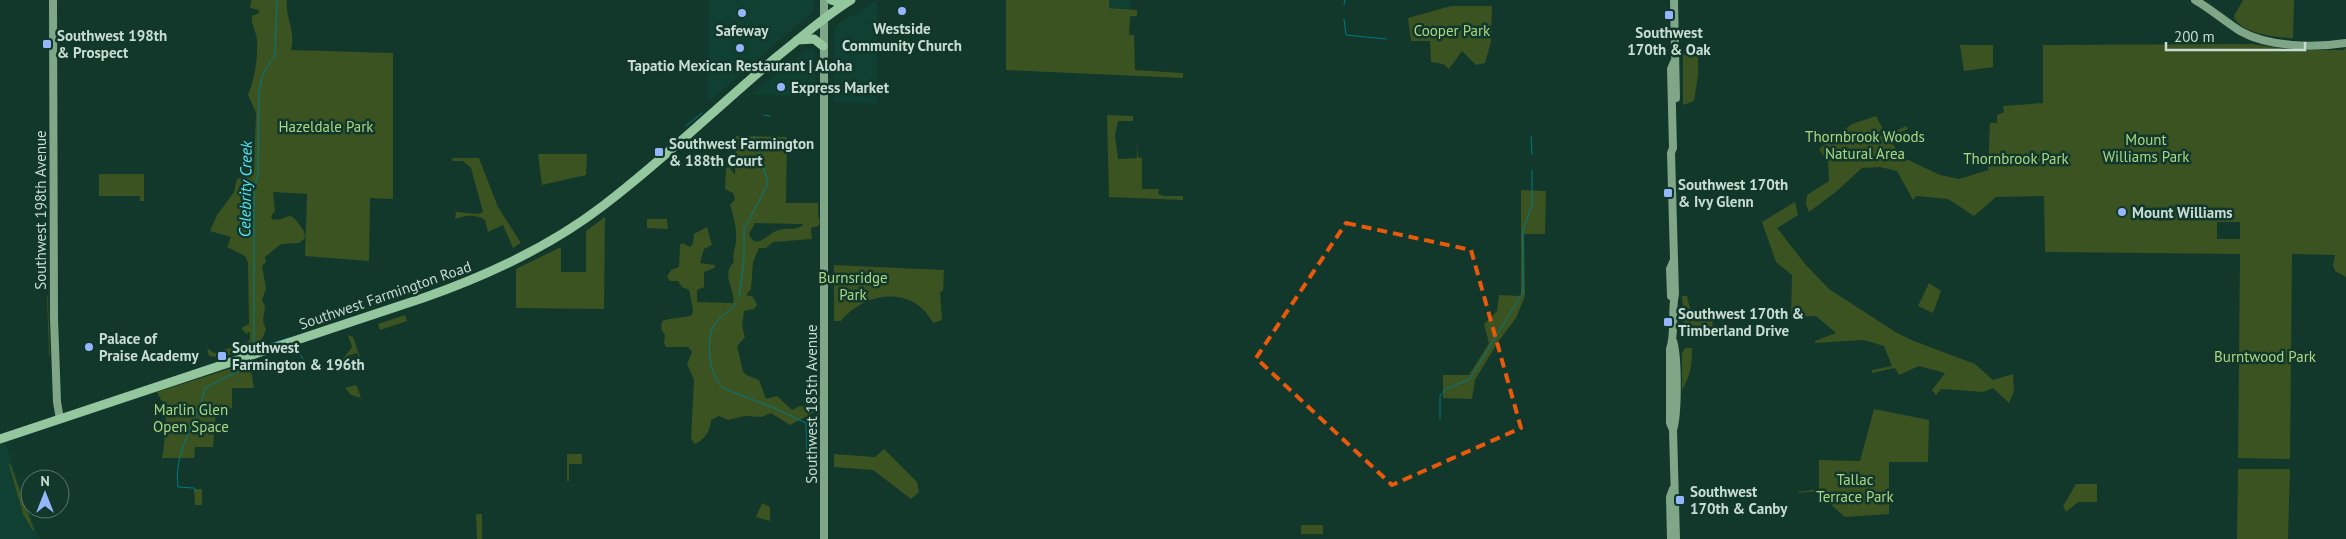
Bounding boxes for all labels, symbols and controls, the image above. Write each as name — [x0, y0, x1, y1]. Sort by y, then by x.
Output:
marker: Westside Community Church — [896, 5, 908, 17]
marker: Safeway — [736, 7, 748, 19]
marker: Southwest 170th & Oak — [1663, 9, 1675, 21]
place label: Westside Community Church — [842, 19, 962, 55]
scale bar — [2166, 20, 2305, 52]
place label: Safeway — [715, 21, 769, 40]
park label: Cooper Park — [1414, 21, 1491, 40]
place label: Southwest 170th & Oak — [1627, 23, 1711, 59]
place label: Southwest 198th & Prospect — [57, 26, 167, 62]
text: 200 m — [2174, 27, 2215, 46]
marker: Southwest 198th & Prospect — [41, 38, 53, 50]
marker: Tapatio Mexican Restaurant | Aloha — [734, 42, 746, 54]
place label: Tapatio Mexican Restaurant | Aloha — [628, 56, 852, 75]
place label: Express Market — [791, 78, 890, 97]
marker: Express Market — [775, 81, 787, 93]
park label: Hazeldale Park — [278, 117, 374, 136]
park label: Thornbrook Woods Natural Area — [1805, 127, 1925, 163]
street label: Southwest 198th Avenue — [31, 130, 50, 290]
park label: Mount Williams Park — [2103, 130, 2190, 166]
place label: Southwest Farmington & 188th Court — [669, 134, 814, 170]
water label: Celebrity Creek — [234, 140, 256, 237]
marker: Southwest Farmington & 188th Court — [653, 146, 665, 158]
park label: Thornbrook Park — [1963, 149, 2070, 168]
place label: Southwest 170th & Ivy Glenn — [1678, 175, 1788, 211]
marker: Southwest 170th & Ivy Glenn — [1662, 187, 1674, 199]
place label: Mount Williams — [2132, 203, 2233, 222]
marker: Mount Williams — [2116, 206, 2128, 218]
street label: Southwest Farmington Road — [296, 257, 474, 333]
park label: Burnsridge Park — [818, 268, 888, 304]
place label: Southwest 170th & Timberland Drive — [1678, 304, 1804, 340]
marker: Southwest 170th & Timberland Drive — [1662, 316, 1674, 328]
street label: Southwest 185th Avenue — [802, 324, 821, 484]
place label: Palace of Praise Academy — [99, 329, 200, 365]
place label: Southwest Farmington & 196th — [232, 338, 365, 374]
marker: Palace of Praise Academy — [83, 341, 95, 353]
park label: Burntwood Park — [2214, 347, 2317, 366]
marker: Southwest Farmington & 196th — [216, 350, 228, 362]
park label: Marlin Glen Open Space — [153, 400, 229, 436]
north arrow — [20, 469, 70, 519]
park label: Tallac Terrace Park — [1816, 470, 1894, 506]
text: N — [40, 472, 50, 490]
place label: Southwest 170th & Canby — [1690, 482, 1788, 518]
marker: Southwest 170th & Canby — [1674, 494, 1686, 506]

